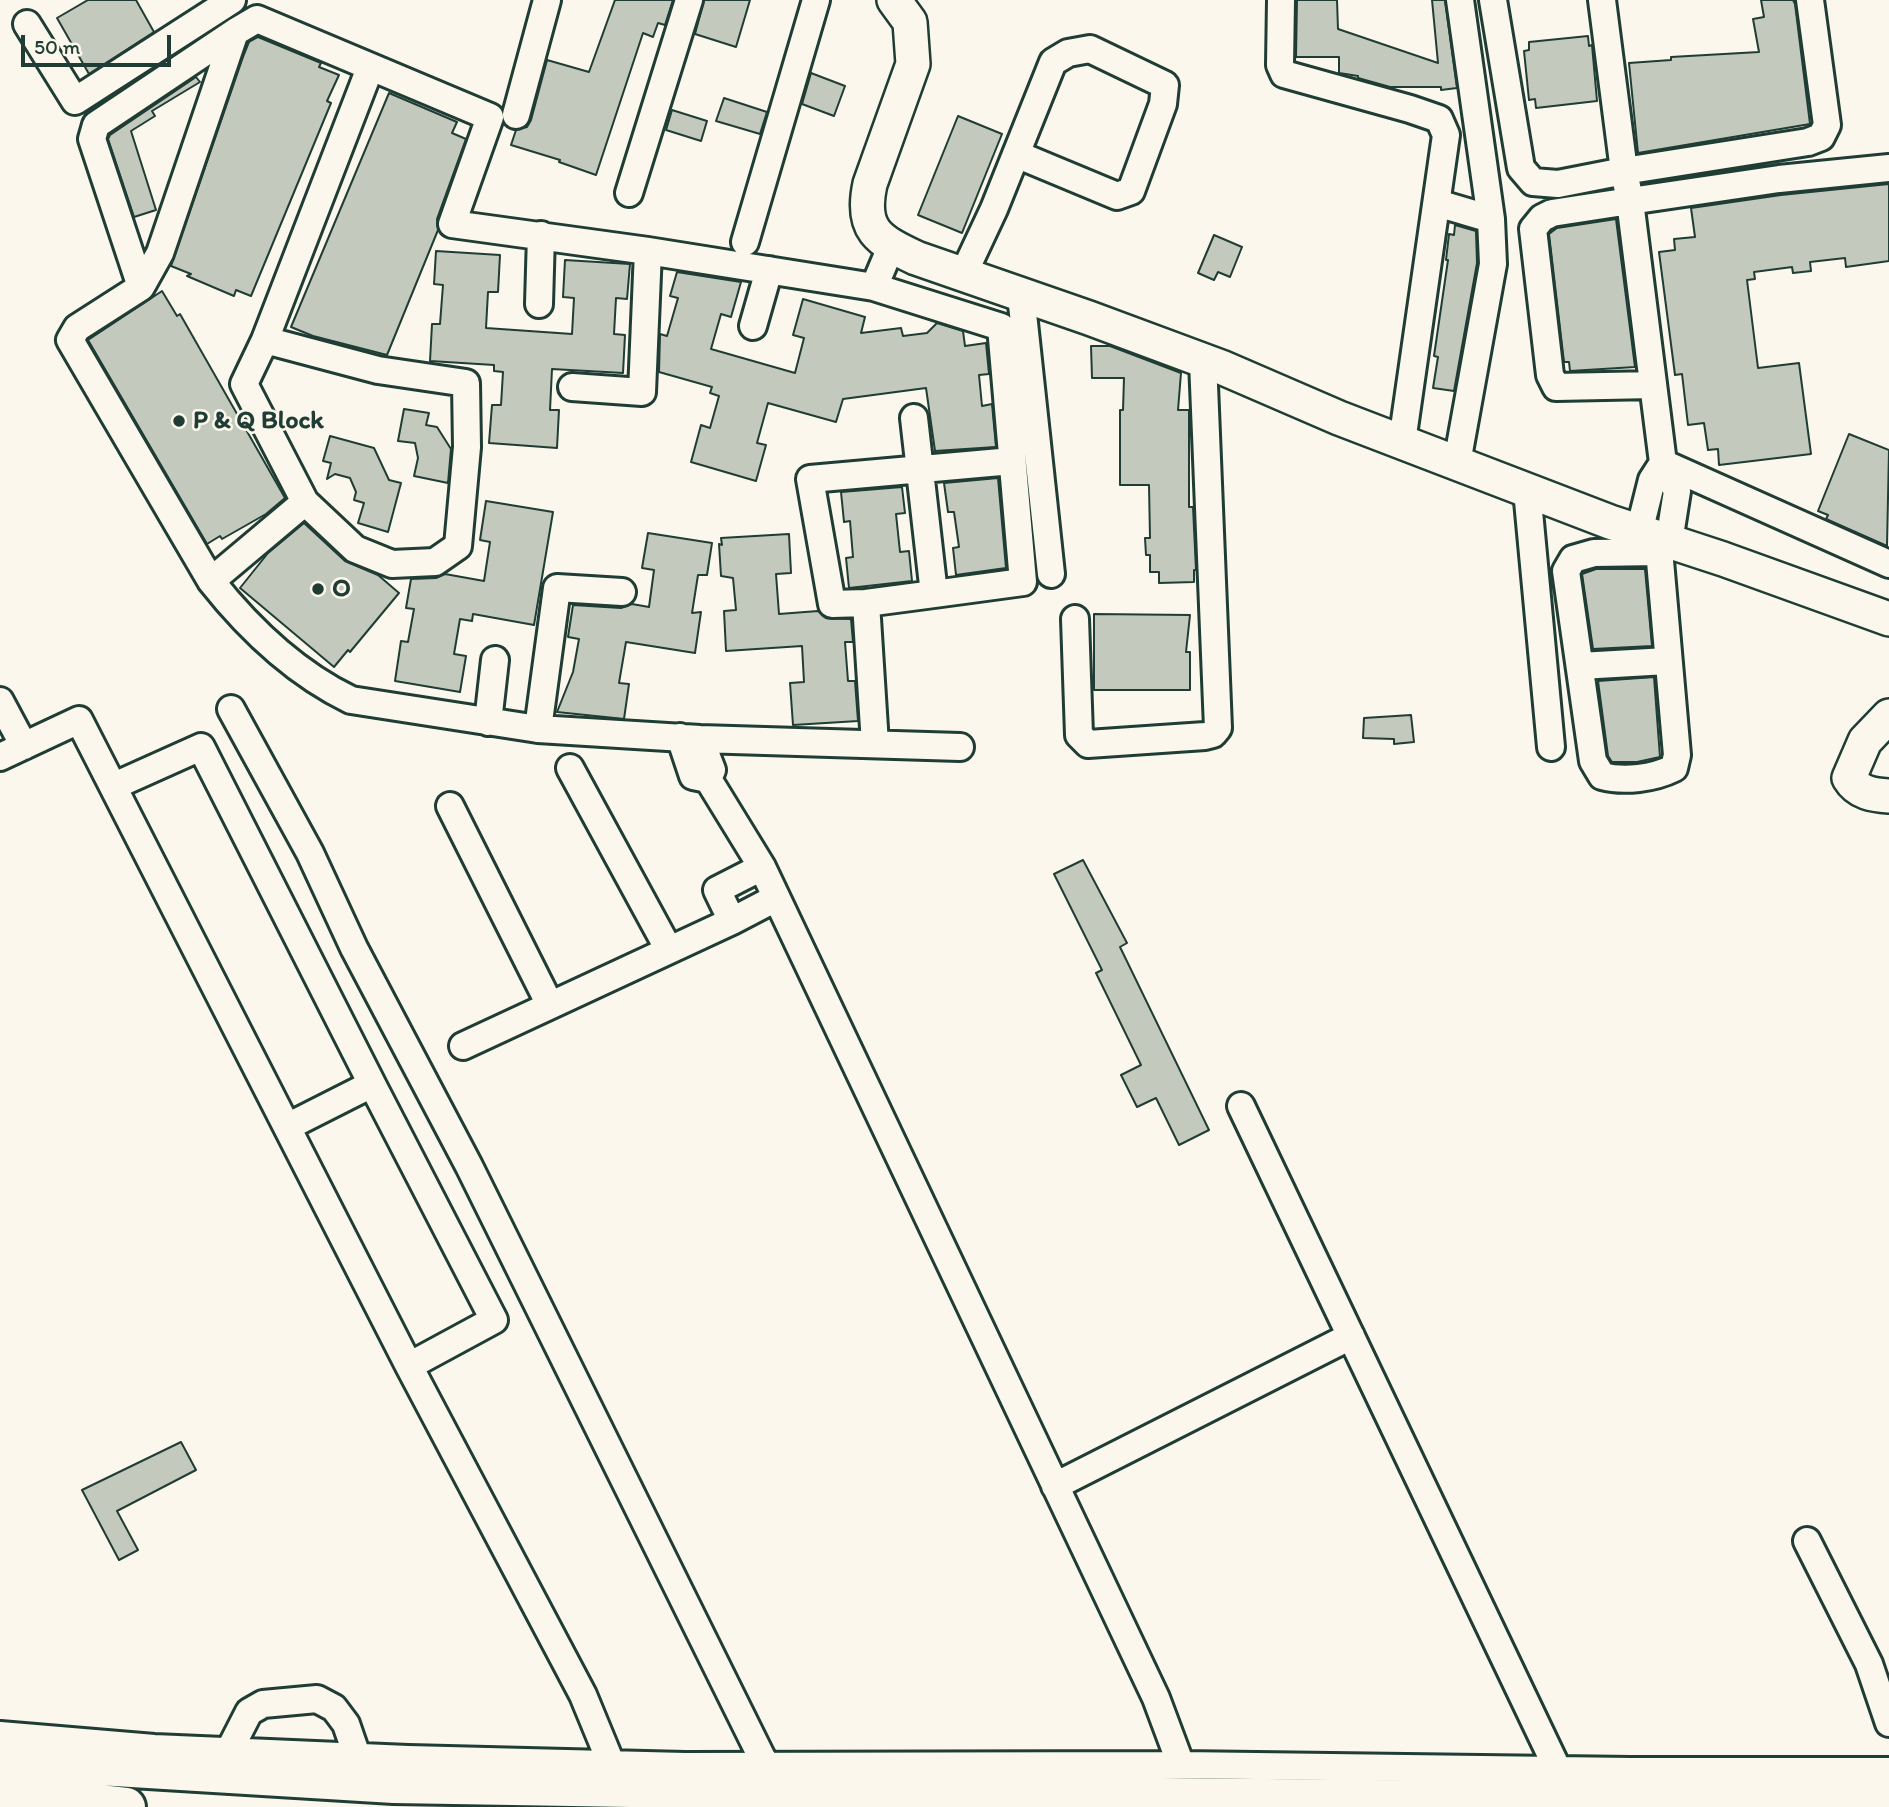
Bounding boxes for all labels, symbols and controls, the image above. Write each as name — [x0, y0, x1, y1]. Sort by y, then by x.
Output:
scale bar — [24, 21, 175, 65]
text: 50 m — [34, 34, 80, 59]
place label: P & Q Block — [193, 405, 324, 437]
marker: P & Q Block — [171, 413, 187, 429]
place label: O — [332, 573, 351, 605]
marker: O — [310, 581, 326, 597]

